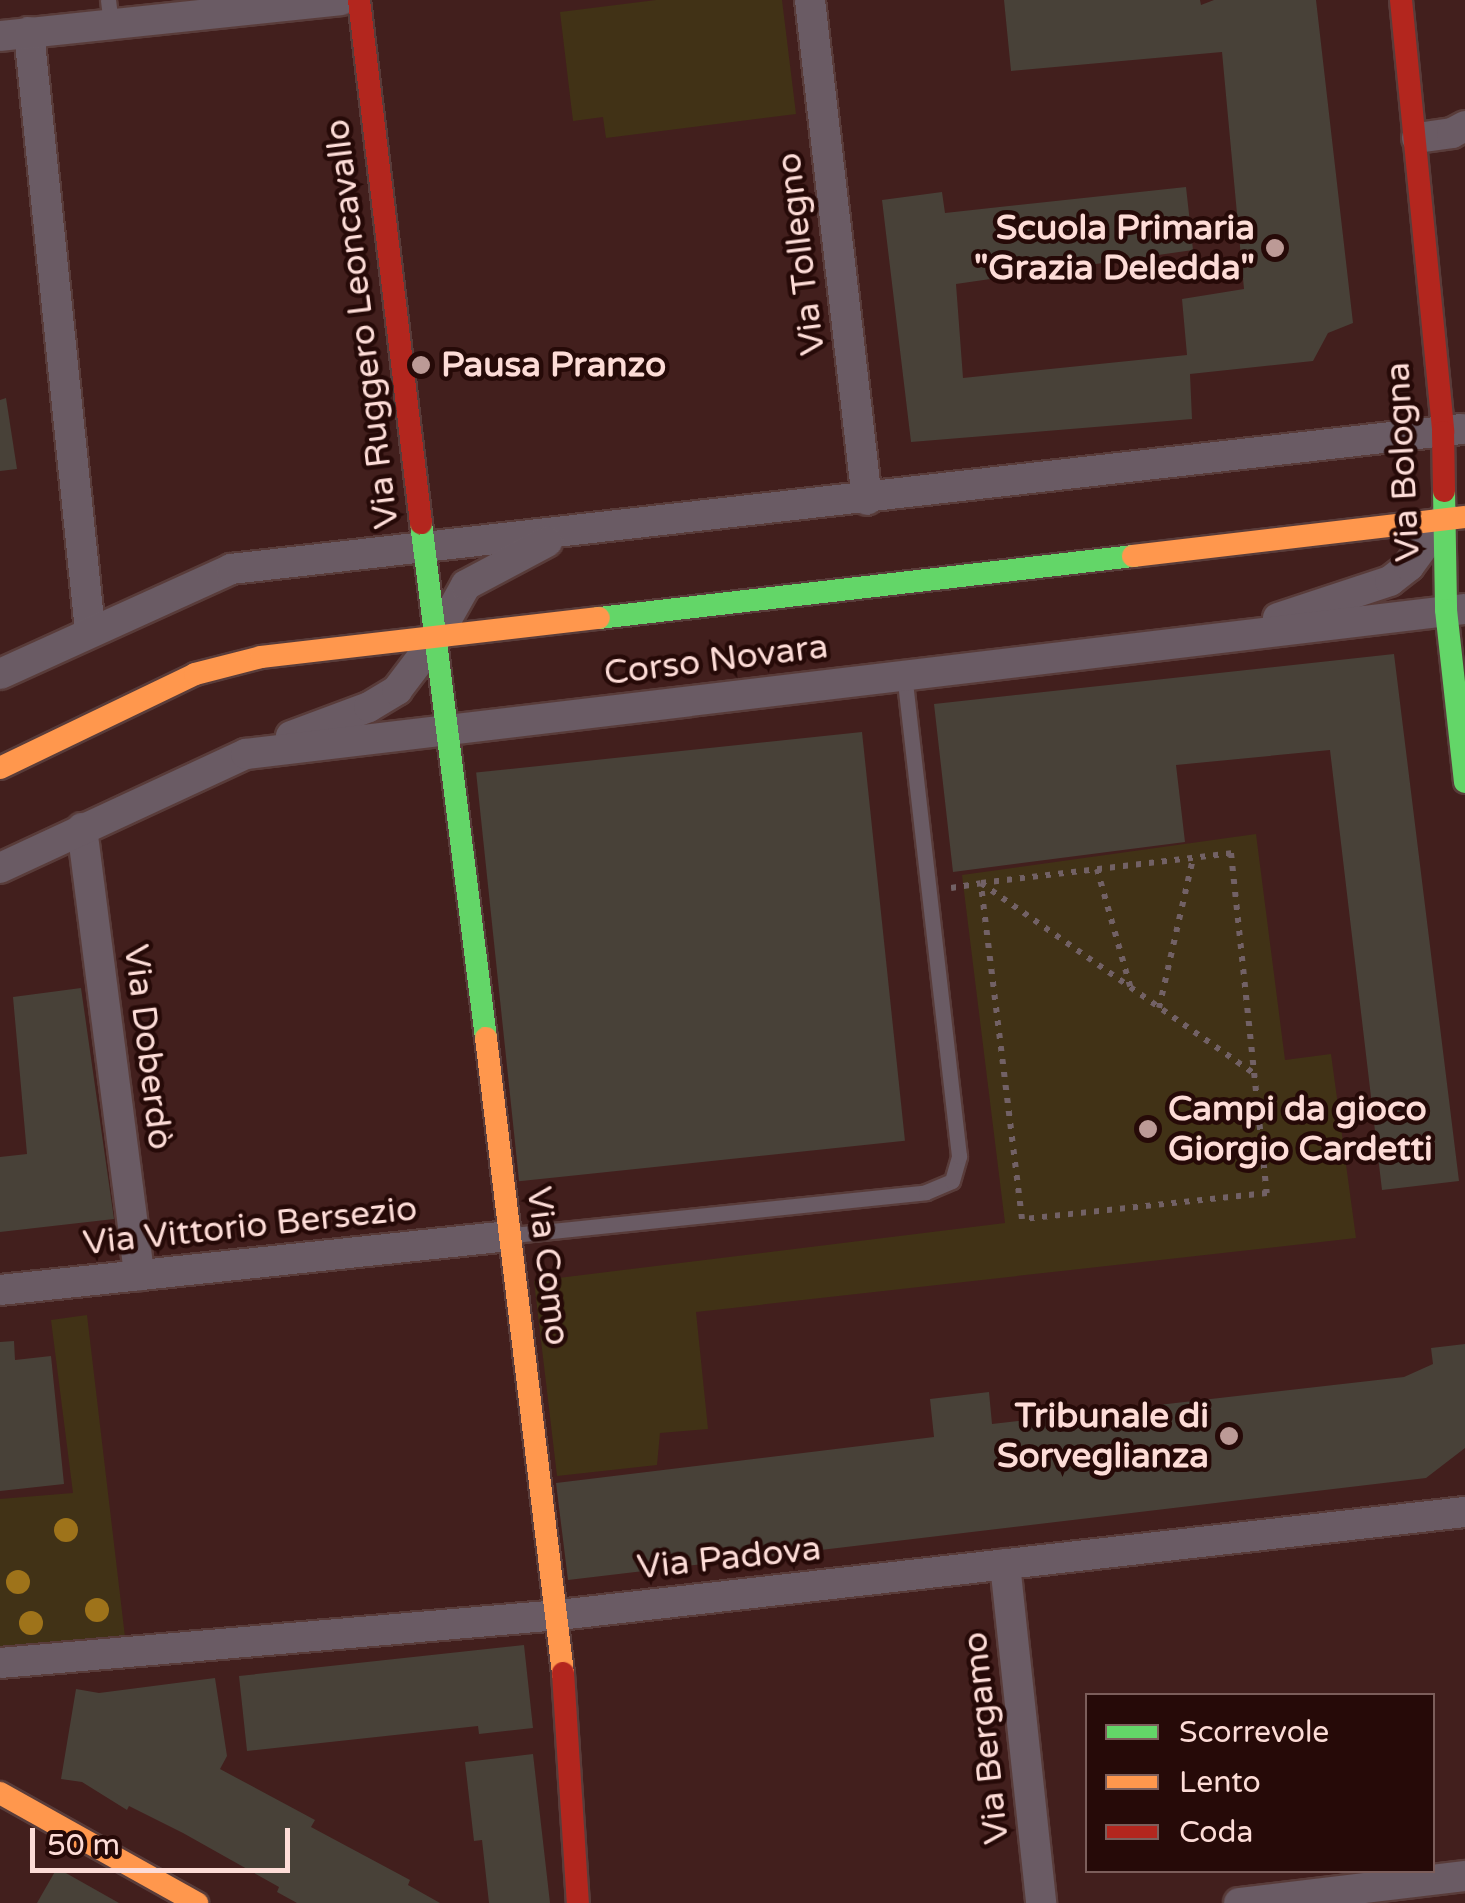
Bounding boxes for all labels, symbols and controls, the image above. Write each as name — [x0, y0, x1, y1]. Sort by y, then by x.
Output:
street label: Via Ruggero Leoncavallo — [316, 117, 408, 531]
street label: Via Tollegno — [768, 150, 834, 358]
place label: Scuola Primaria "Grazia Deledda" — [974, 207, 1255, 289]
marker: Scuola Primaria "Grazia Deledda" — [1264, 237, 1286, 259]
place label: Pausa Pranzo — [441, 344, 666, 386]
marker: Pausa Pranzo — [410, 354, 432, 376]
street label: Via Bologna — [1377, 361, 1429, 563]
street label: Corso Novara — [602, 625, 830, 695]
street label: Via Doberdò — [115, 942, 181, 1152]
place label: Campi da gioco Giorgio Cardetti — [1168, 1088, 1433, 1170]
marker: Campi da gioco Giorgio Cardetti — [1137, 1118, 1159, 1140]
street label: Via Como — [517, 1184, 579, 1348]
street label: Via Vittorio Bersezio — [81, 1188, 419, 1264]
place label: Tribunale di Sorveglianza — [997, 1395, 1209, 1477]
marker: Tribunale di Sorveglianza — [1218, 1425, 1240, 1447]
street label: Via Padova — [635, 1527, 823, 1589]
street label: Via Bergamo — [954, 1630, 1018, 1846]
legend — [1085, 1693, 1435, 1873]
text: Scorrevole — [1179, 1714, 1329, 1751]
text: Lento — [1179, 1764, 1261, 1801]
scale bar — [35, 1808, 295, 1870]
text: Coda — [1179, 1814, 1253, 1851]
text: 50 m — [47, 1827, 120, 1864]

